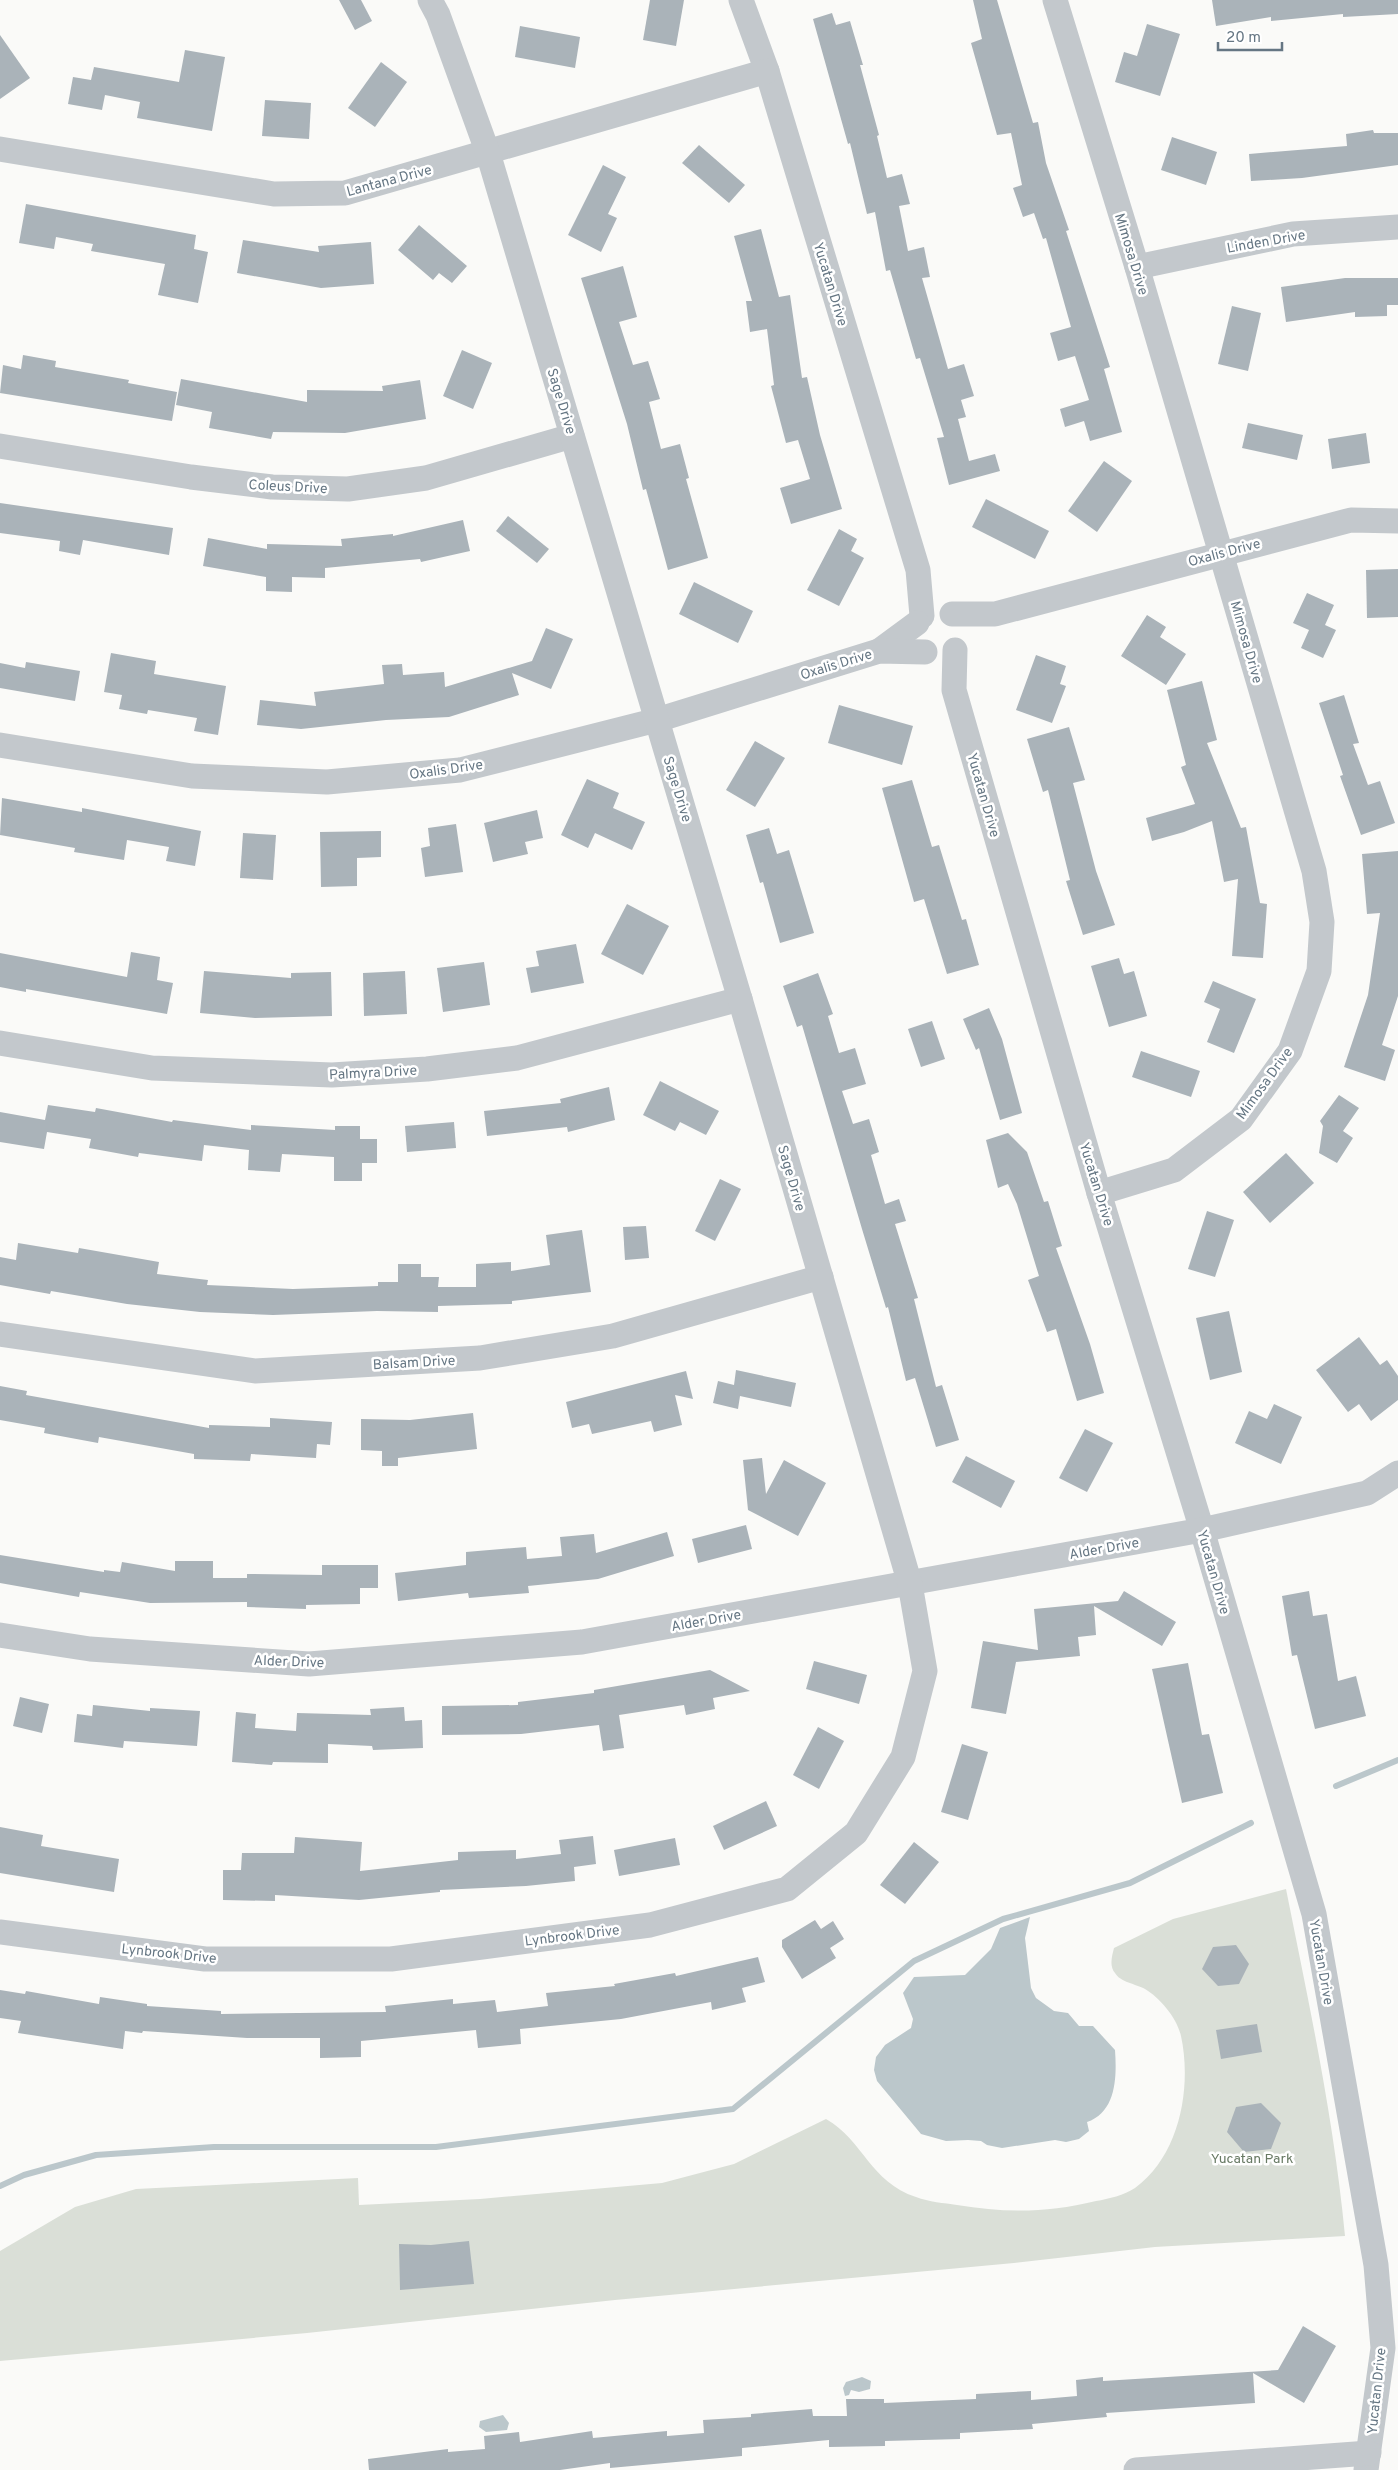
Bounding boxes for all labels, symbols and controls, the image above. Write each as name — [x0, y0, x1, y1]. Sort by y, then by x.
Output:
scale bar — [1218, 20, 1282, 52]
text: 20 m — [1226, 29, 1261, 48]
street label: Lantana Drive — [345, 162, 434, 201]
street label: Mimosa Drive — [1110, 211, 1151, 297]
street label: Linden Drive — [1226, 227, 1307, 258]
street label: Yucatan Drive — [809, 240, 850, 328]
street label: Sage Drive — [543, 367, 579, 436]
street label: Coleus Drive — [248, 477, 328, 498]
street label: Oxalis Drive — [1186, 536, 1262, 571]
street label: Mimosa Drive — [1226, 599, 1265, 686]
street label: Oxalis Drive — [798, 646, 874, 684]
street label: Yucatan Drive — [962, 751, 1003, 840]
street label: Sage Drive — [659, 755, 695, 824]
street label: Oxalis Drive — [408, 757, 484, 784]
street label: Mimosa Drive — [1233, 1045, 1297, 1123]
street label: Palmyra Drive — [329, 1063, 417, 1084]
street label: Yucatan Drive — [1075, 1140, 1116, 1228]
street label: Sage Drive — [773, 1144, 808, 1213]
street label: Balsam Drive — [372, 1353, 456, 1374]
street label: Yucatan Drive — [1192, 1528, 1233, 1617]
street label: Alder Drive — [1068, 1535, 1141, 1564]
street label: Alder Drive — [670, 1607, 743, 1636]
street label: Alder Drive — [253, 1653, 325, 1672]
street label: Yucatan Drive — [1305, 1918, 1336, 2007]
street label: Lynbrook Drive — [524, 1922, 621, 1951]
street label: Lynbrook Drive — [121, 1941, 217, 1968]
park label: Yucatan Park — [1211, 2151, 1293, 2168]
street label: Yucatan Drive — [1364, 2347, 1390, 2435]

